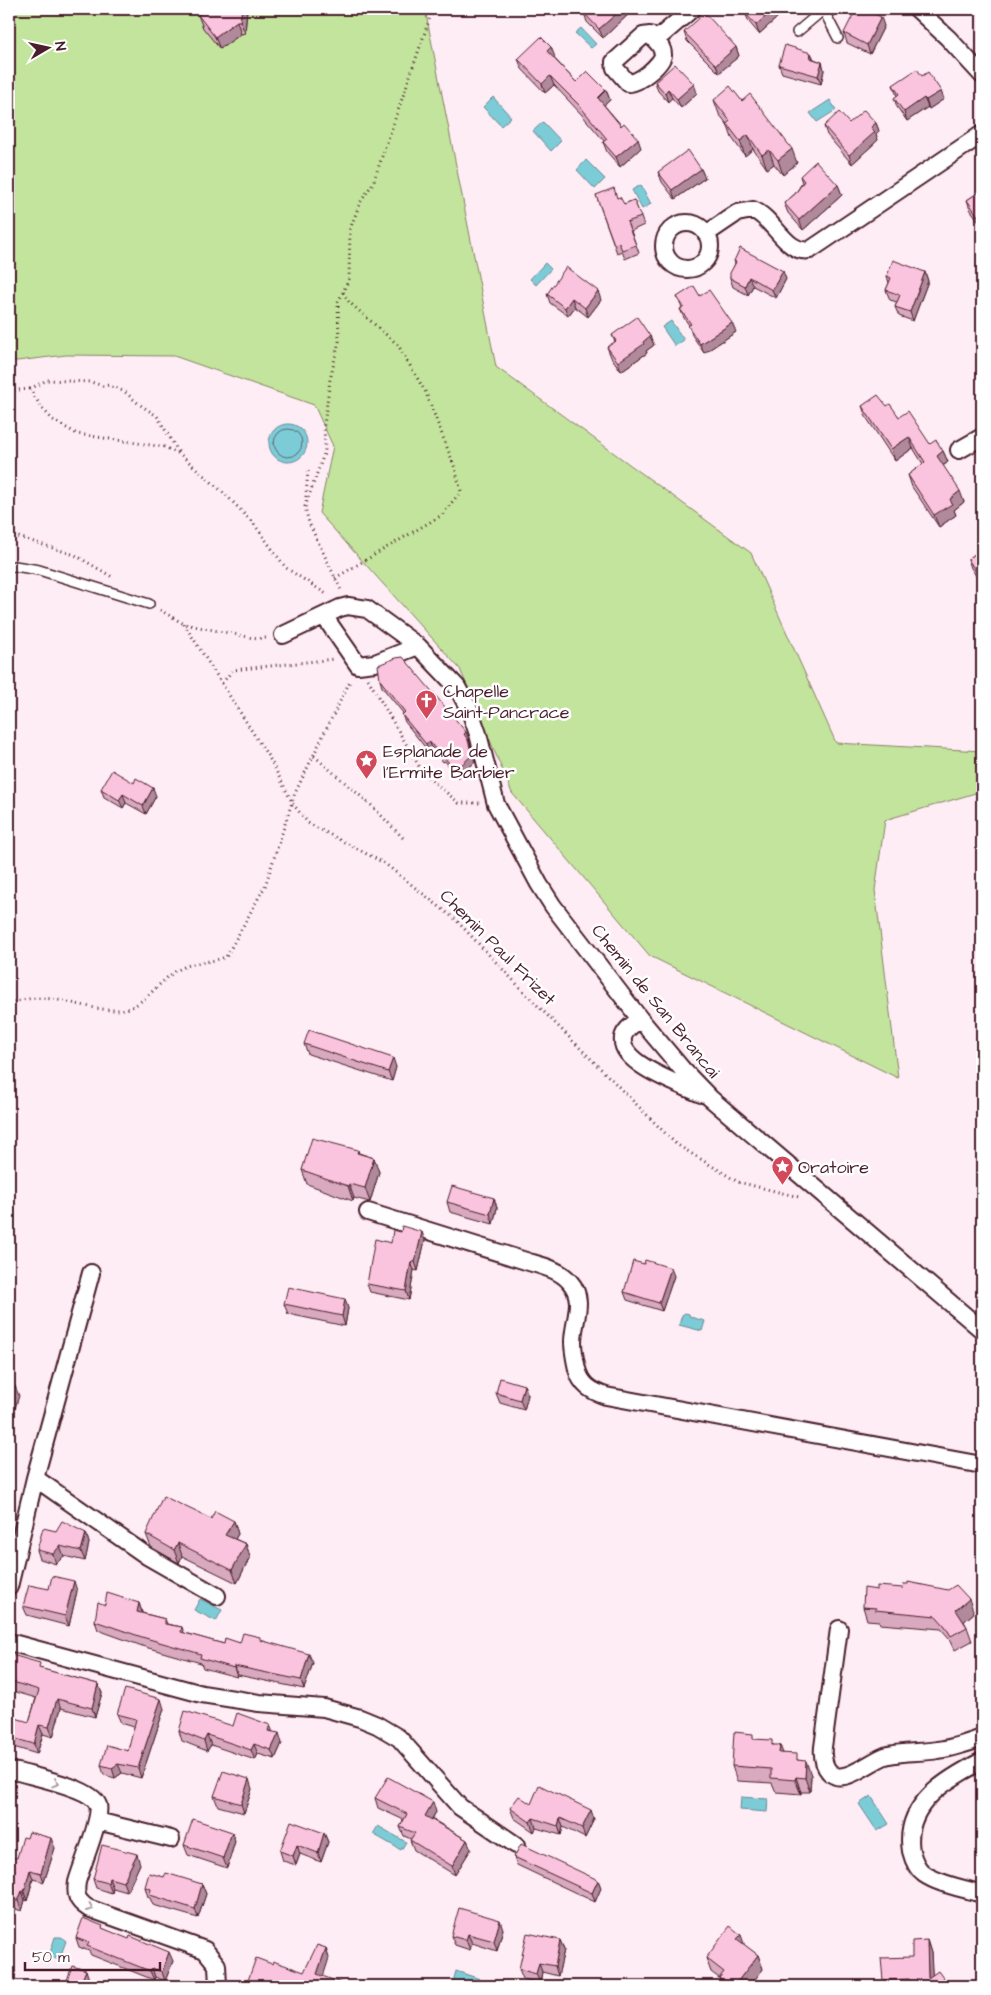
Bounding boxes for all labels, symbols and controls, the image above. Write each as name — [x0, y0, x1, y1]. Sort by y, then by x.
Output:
north arrow — [22, 22, 72, 72]
text: N — [49, 40, 70, 52]
place label: Chapelle Saint-Pancrace — [443, 679, 570, 725]
church icon: Chapelle Saint-Pancrace — [415, 689, 439, 720]
place label: Esplanade de l'Ermite Barbier — [383, 739, 515, 785]
place icon: Esplanade de l'Ermite Barbier — [355, 749, 379, 780]
street label: Chemin Paul Frizet — [434, 884, 562, 1012]
street label: Chemin de San Brancai — [586, 919, 726, 1084]
place icon: Oratoire — [770, 1155, 794, 1186]
place label: Oratoire — [798, 1155, 869, 1180]
one-way arrow — [51, 1777, 59, 1787]
one-way arrow — [85, 1901, 94, 1912]
scale bar — [25, 1940, 160, 1972]
text: 50 m — [32, 1947, 70, 1968]

